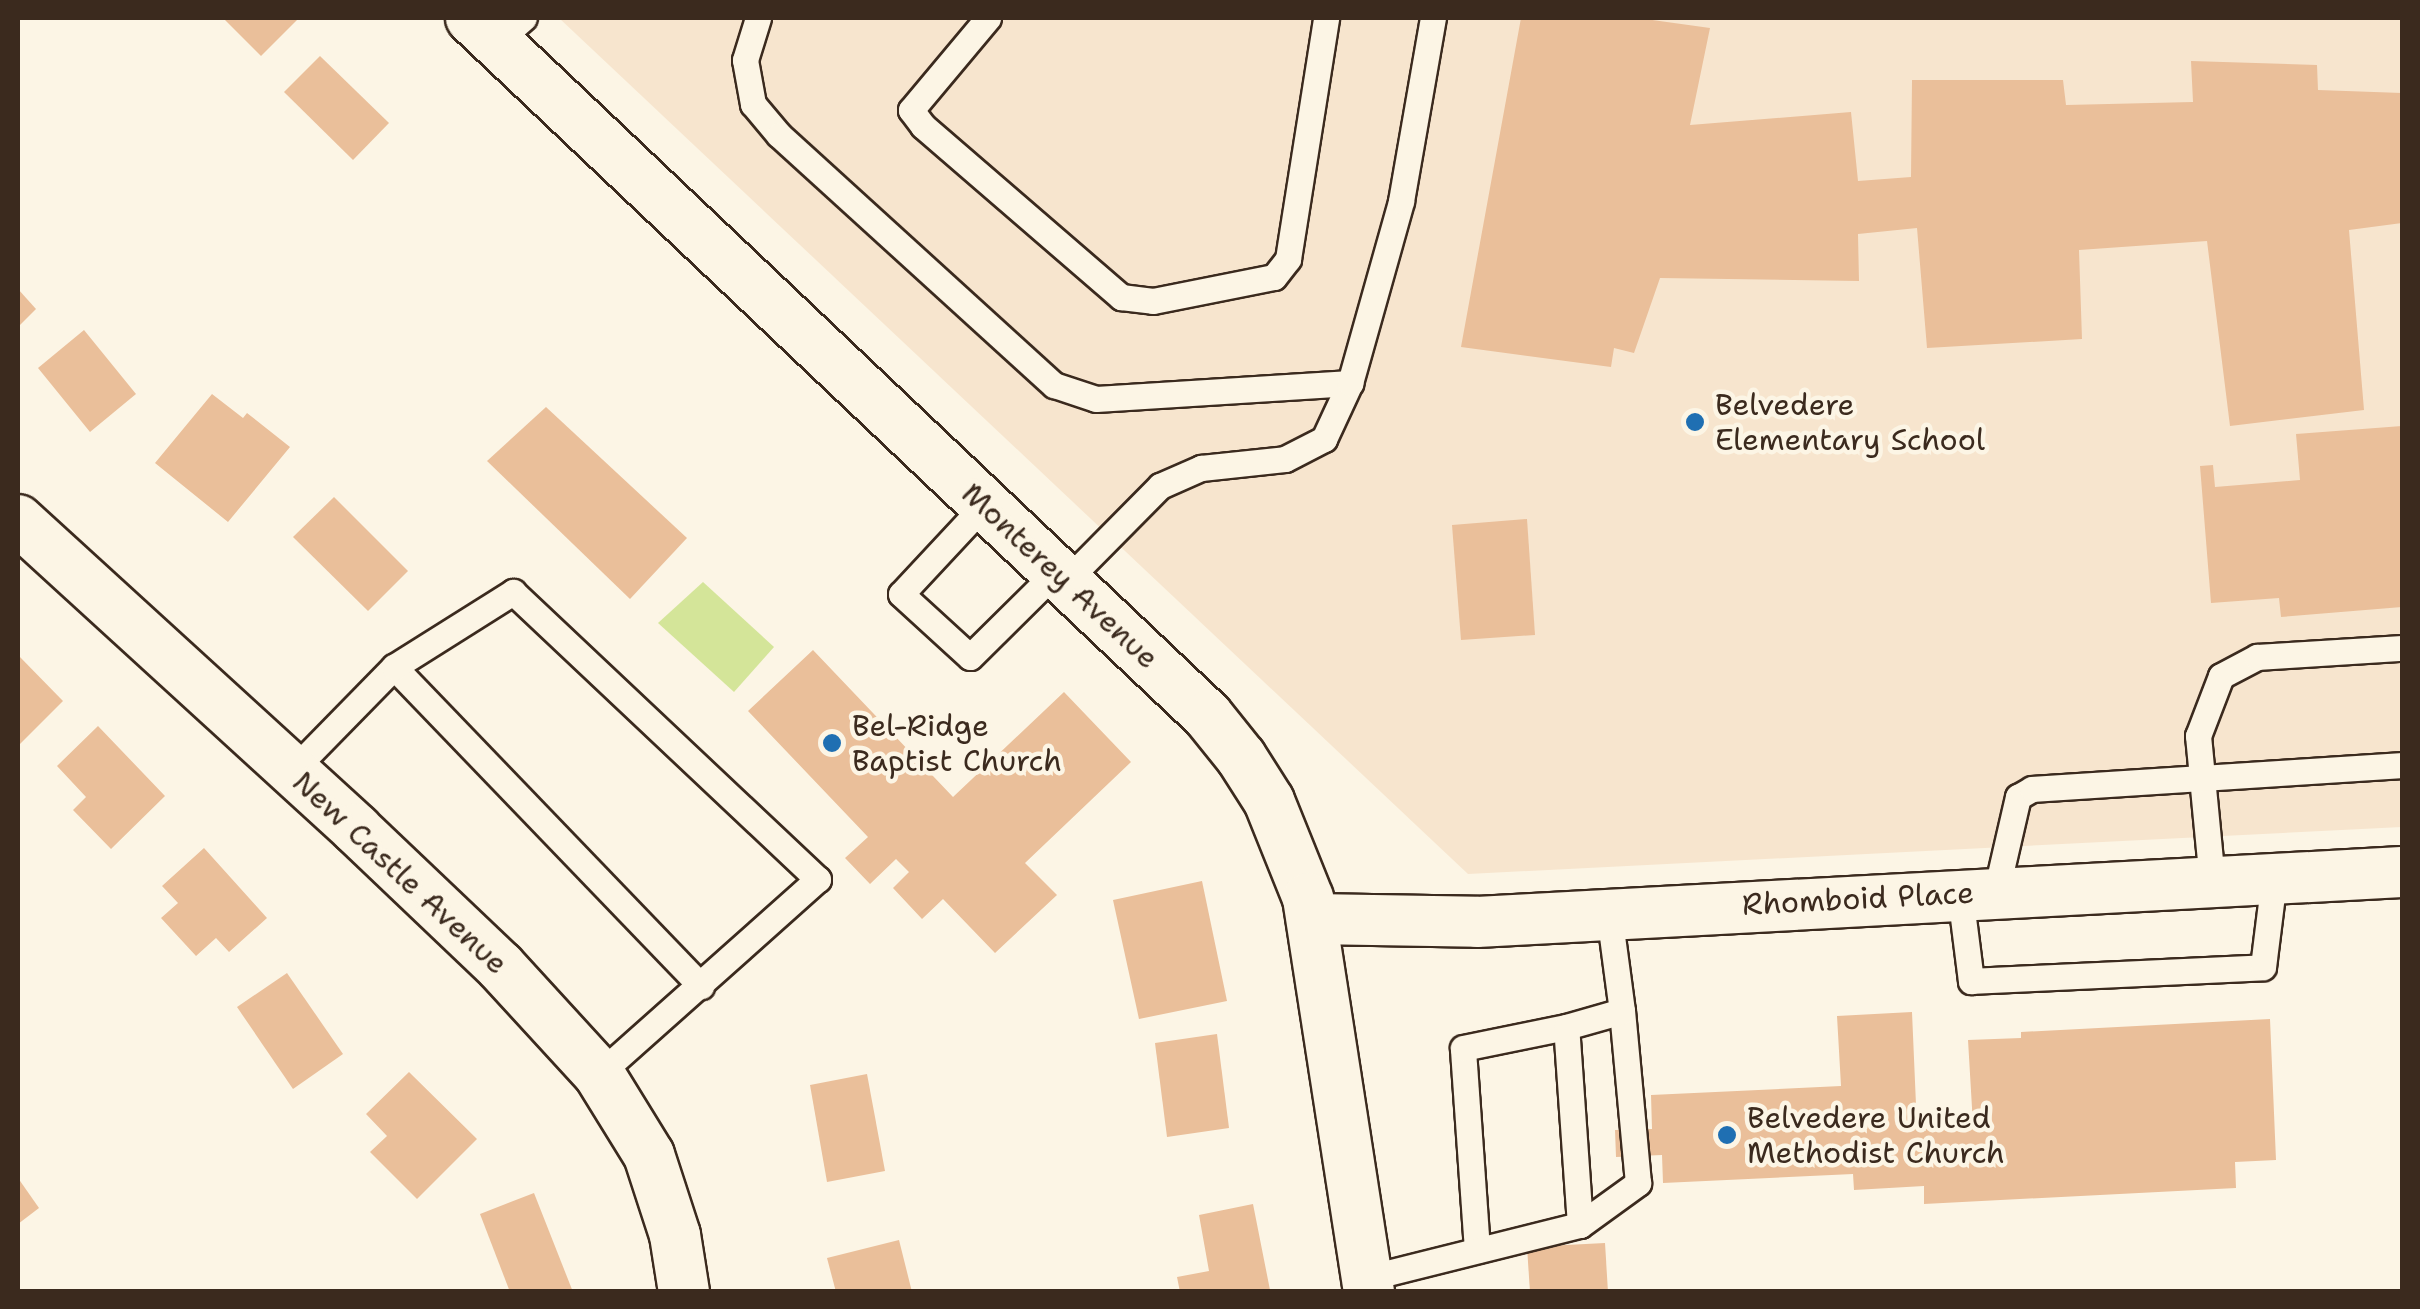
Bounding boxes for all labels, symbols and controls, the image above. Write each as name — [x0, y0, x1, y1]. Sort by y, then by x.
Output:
place label: Belvedere Elementary School — [1715, 387, 1985, 458]
marker: Belvedere Elementary School — [1684, 411, 1706, 433]
street label: Monterey Avenue — [954, 476, 1166, 676]
place label: Bel-Ridge Baptist Church — [852, 708, 1062, 778]
marker: Bel-Ridge Baptist Church — [821, 732, 843, 754]
street label: New Castle Avenue — [285, 764, 515, 982]
street label: Rhomboid Place — [1741, 875, 1975, 923]
place label: Belvedere United Methodist Church — [1747, 1100, 2005, 1170]
marker: Belvedere United Methodist Church — [1716, 1124, 1738, 1146]

